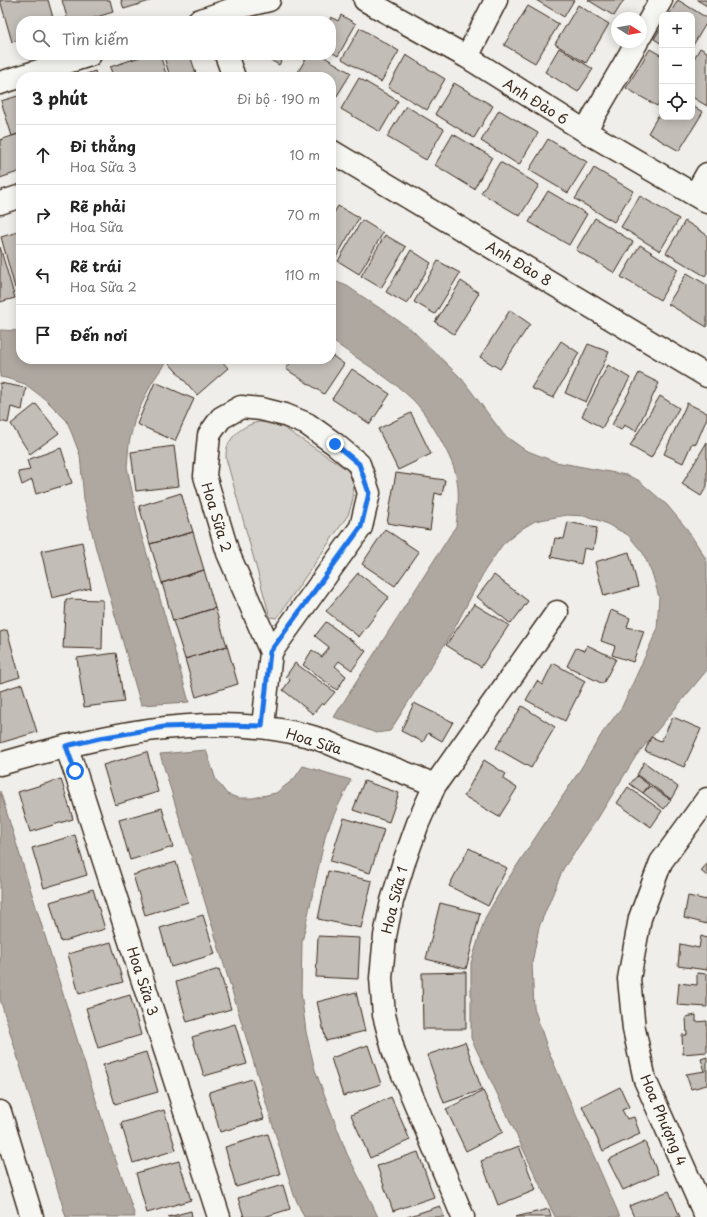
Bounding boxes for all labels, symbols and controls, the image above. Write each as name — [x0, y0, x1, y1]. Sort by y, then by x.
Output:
north arrow — [611, 12, 647, 48]
map controls — [659, 12, 695, 120]
button: + — [659, 12, 695, 48]
search box — [16, 16, 336, 60]
icon: search — [30, 27, 52, 49]
text: Tìm kiếm — [62, 27, 129, 50]
button: − — [659, 48, 695, 84]
street label: Anh Đào 6 — [499, 73, 573, 129]
button: locate — [659, 84, 695, 120]
text: 3 phút — [32, 85, 88, 111]
text: Đi bộ · 190 m — [237, 89, 320, 108]
text: Đi thẳng — [70, 134, 136, 157]
icon: ahead — [32, 144, 54, 166]
text: 10 m — [290, 145, 320, 164]
text: Hoa Sữa 3 — [70, 157, 137, 176]
text: Rẽ phải — [70, 194, 126, 217]
icon: right — [32, 204, 54, 226]
text: 70 m — [287, 205, 320, 224]
text: Hoa Sữa — [70, 217, 123, 236]
street label: Anh Đào 8 — [482, 235, 556, 291]
text: Rẽ trái — [70, 254, 121, 277]
icon: left — [32, 264, 54, 286]
text: 110 m — [285, 265, 320, 284]
text: Hoa Sữa 2 — [70, 277, 137, 296]
text: Đến nơi — [70, 323, 127, 346]
icon: arrive — [32, 324, 54, 346]
route end — [326, 435, 344, 453]
street label: Hoa Sữa 2 — [196, 480, 238, 555]
street label: Hoa Sữa — [283, 723, 345, 760]
route start — [66, 762, 84, 780]
street label: Hoa Sữa 1 — [375, 864, 413, 936]
street label: Hoa Sữa 3 — [122, 944, 164, 1018]
street label: Hoa Phượng 4 — [635, 1071, 693, 1169]

